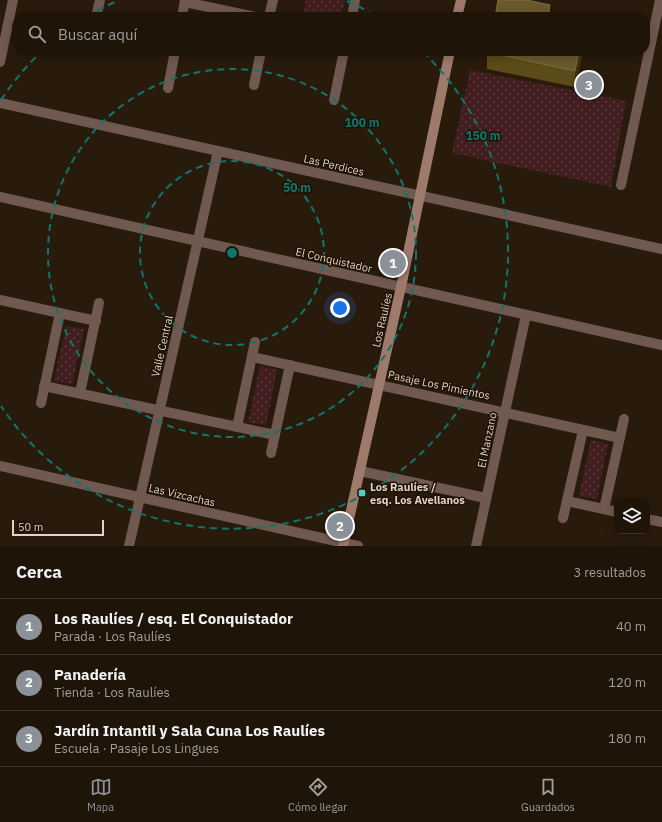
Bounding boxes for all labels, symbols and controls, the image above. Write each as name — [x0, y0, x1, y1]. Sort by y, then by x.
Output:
search box — [12, 12, 650, 56]
icon: search — [26, 23, 48, 45]
text: Buscar aquí — [58, 25, 137, 44]
pin: 3 — [576, 70, 602, 100]
text: 100 m — [344, 115, 380, 130]
text: 150 m — [465, 128, 501, 143]
street label: Las Perdices — [302, 151, 366, 179]
text: 50 m — [283, 180, 311, 195]
street label: El Conquistador — [294, 244, 374, 276]
centre of rings — [225, 246, 239, 260]
pin: 1 — [380, 248, 406, 278]
street label: Los Raulíes — [369, 291, 395, 349]
your location — [330, 298, 350, 318]
street label: Valle Central — [148, 314, 176, 378]
street label: Pasaje Los Pimientos — [387, 367, 491, 403]
street label: El Manzano — [474, 411, 500, 469]
place label: Los Raulíes / esq. Los Avellanos — [370, 480, 465, 507]
street label: Las Vizcachas — [147, 481, 217, 509]
marker: Los Raulíes / esq. Los Avellanos — [357, 488, 367, 498]
map controls — [614, 498, 650, 534]
button: layers — [614, 498, 650, 534]
pin: 2 — [327, 511, 353, 541]
scale bar — [12, 518, 104, 537]
text: 50 m — [18, 520, 43, 534]
text: Cerca — [16, 561, 62, 583]
text: 3 resultados — [573, 564, 646, 581]
text: Los Raulíes / esq. El Conquistador — [54, 609, 293, 628]
text: 1 — [25, 618, 33, 635]
text: 40 m — [616, 618, 646, 635]
text: Parada · Los Raulíes — [54, 628, 171, 645]
text: Panadería — [54, 665, 126, 684]
text: 2 — [25, 674, 33, 691]
text: 120 m — [608, 674, 646, 691]
text: Tienda · Los Raulíes — [54, 684, 170, 701]
text: Jardín Intantil y Sala Cuna Los Raulíes — [54, 721, 325, 740]
text: 3 — [25, 730, 33, 747]
text: 180 m — [608, 730, 646, 747]
text: Escuela · Pasaje Los Lingues — [54, 740, 219, 757]
tab: Mapa — [87, 776, 114, 814]
tab: Cómo llegar — [288, 776, 347, 814]
tab: Guardados — [521, 776, 575, 814]

